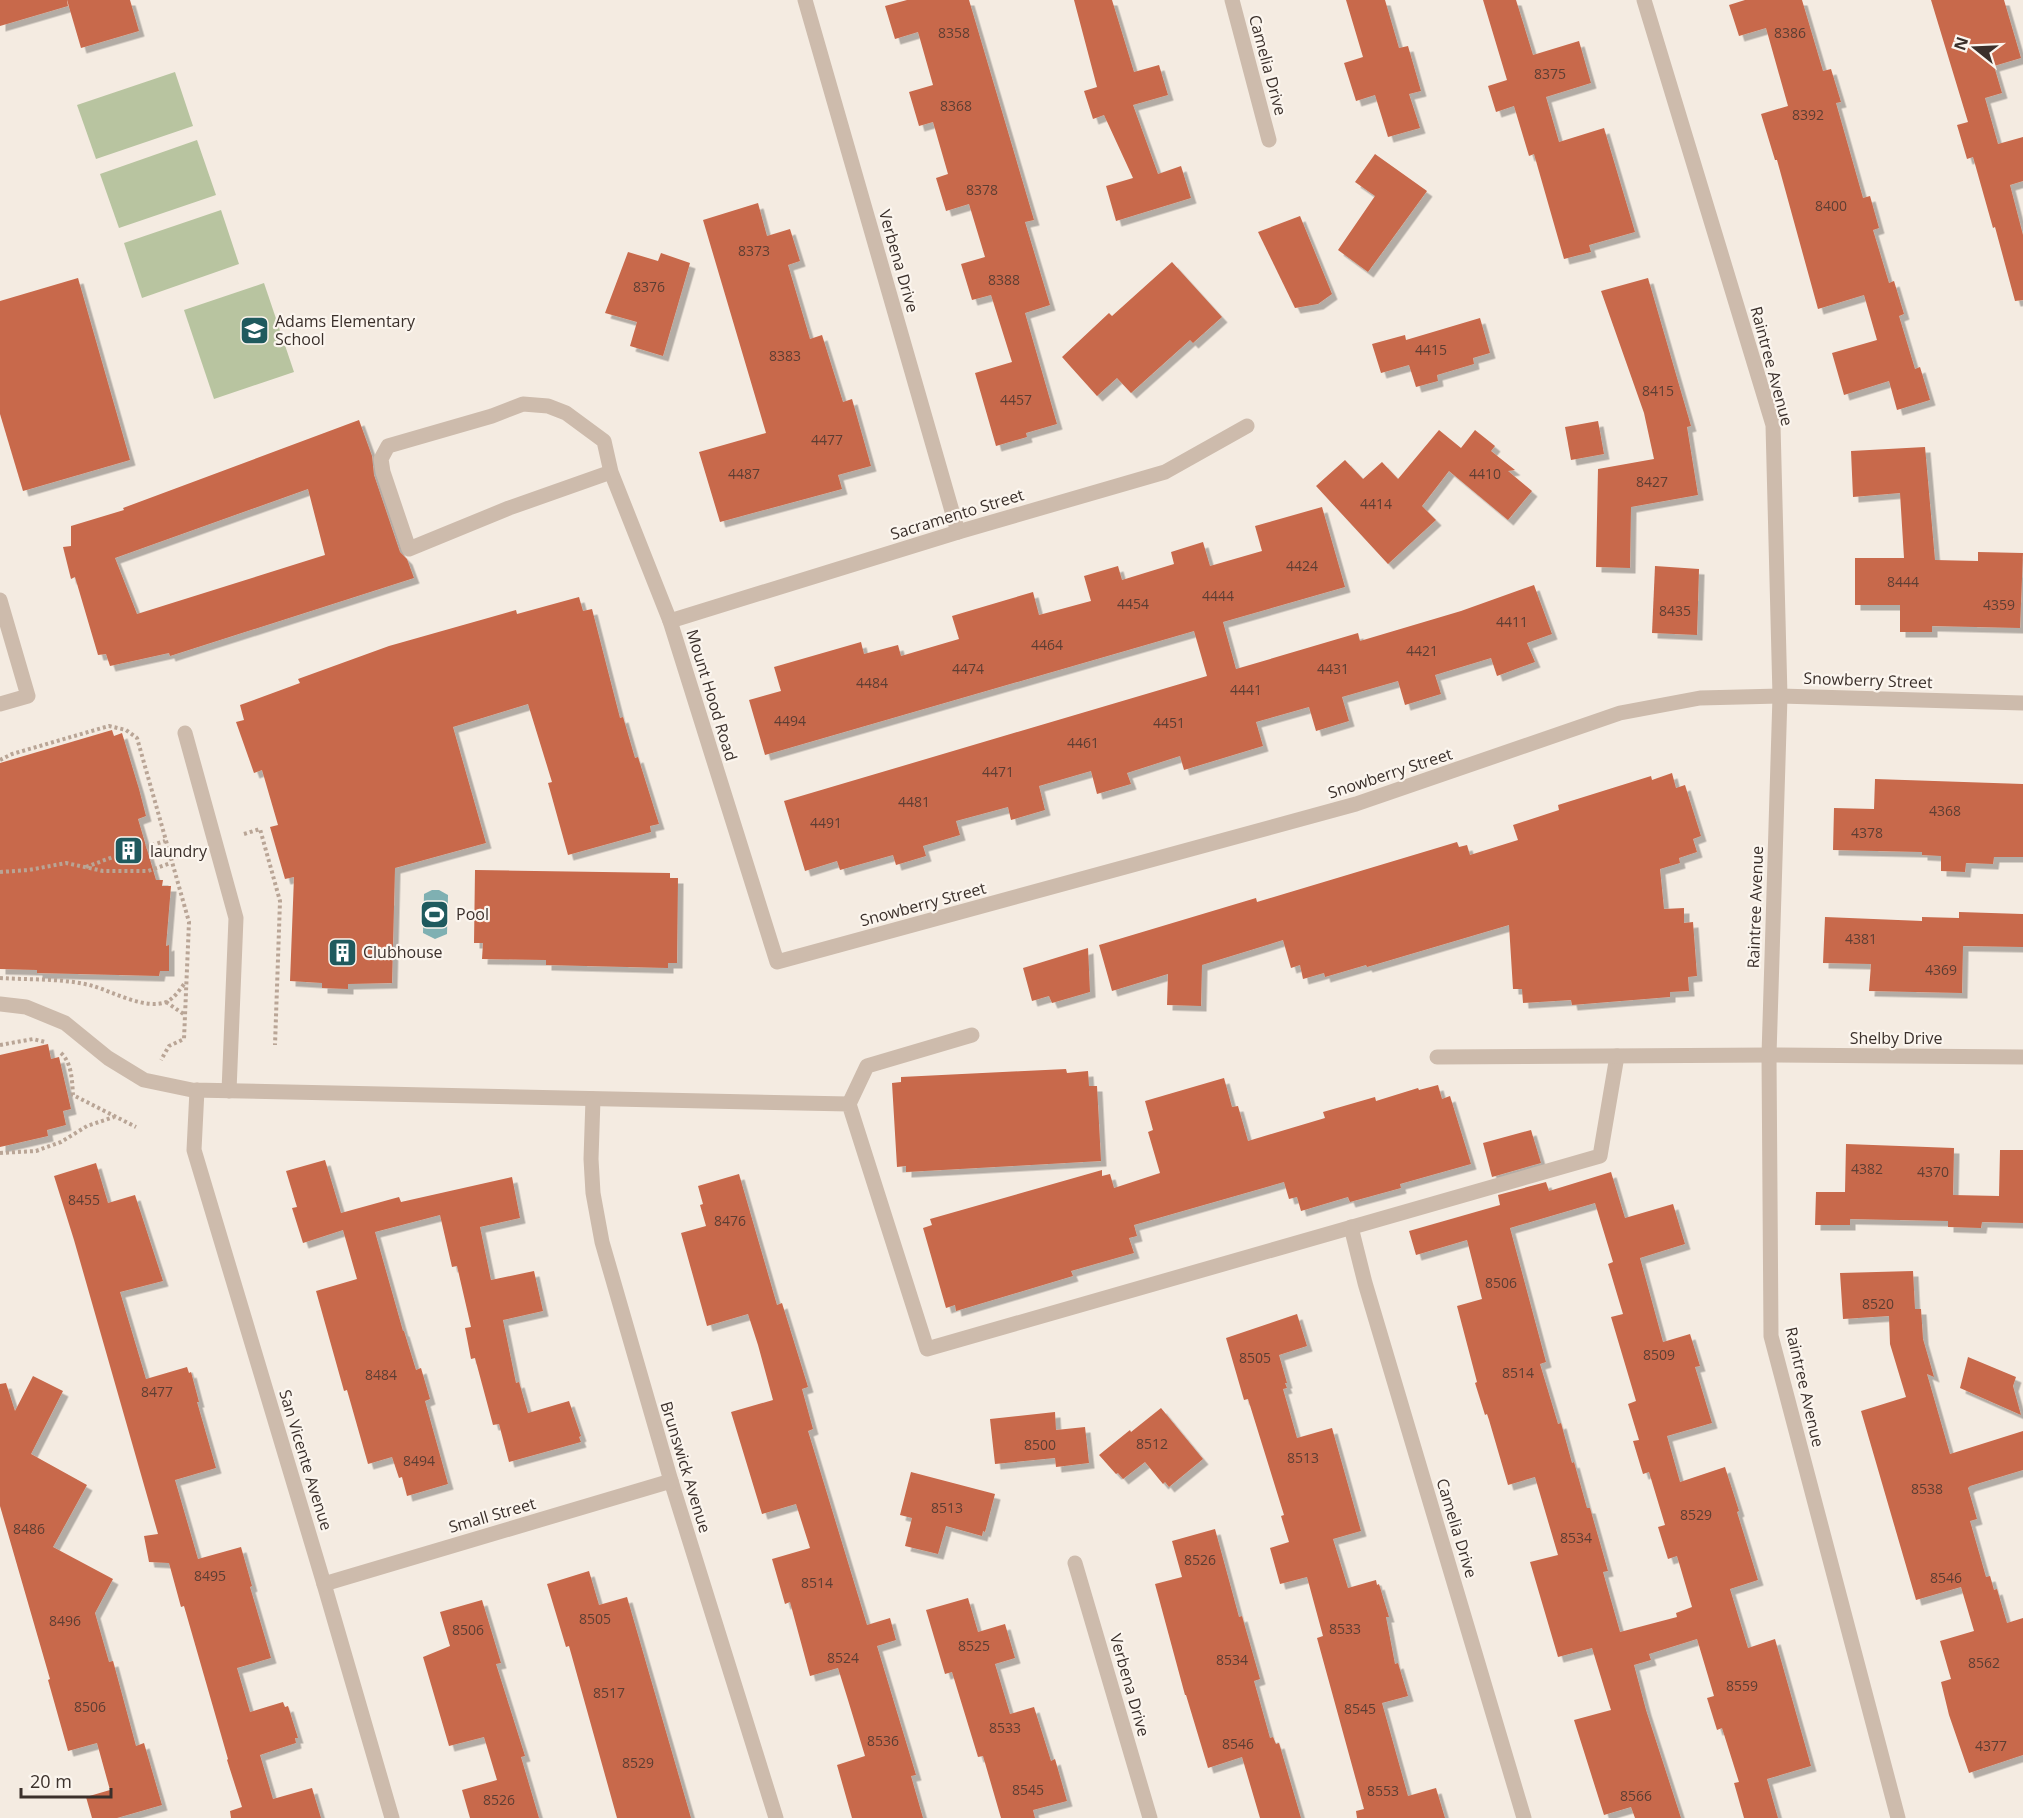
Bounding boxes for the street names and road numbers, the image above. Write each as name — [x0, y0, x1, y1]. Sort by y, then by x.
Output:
street label: Camelia Drive — [1244, 12, 1292, 118]
street label: Verbena Drive — [874, 207, 924, 315]
street label: Raintree Avenue — [1745, 304, 1799, 428]
street label: Sacramento Street — [888, 483, 1027, 545]
street label: Mount Hood Road — [682, 626, 742, 764]
street label: Snowberry Street — [1803, 667, 1933, 693]
street label: Snowberry Street — [1325, 742, 1455, 803]
street label: Raintree Avenue — [1742, 845, 1768, 969]
street label: Snowberry Street — [858, 877, 989, 931]
street label: Shelby Drive — [1850, 1027, 1942, 1049]
street label: Raintree Avenue — [1780, 1325, 1830, 1449]
street label: San Vicente Avenue — [274, 1387, 338, 1533]
street label: Brunswick Avenue — [656, 1399, 716, 1535]
street label: Camelia Drive — [1431, 1476, 1483, 1581]
street label: Small Street — [446, 1492, 538, 1538]
street label: Verbena Drive — [1105, 1631, 1155, 1739]

